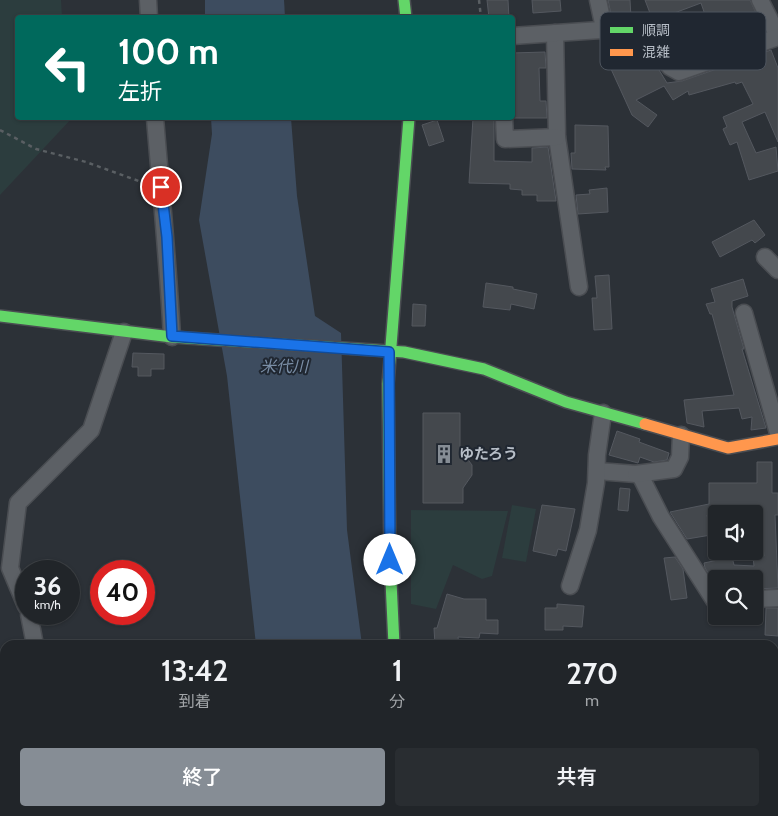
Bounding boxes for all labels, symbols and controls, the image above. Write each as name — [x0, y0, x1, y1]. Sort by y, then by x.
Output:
legend — [600, 12, 766, 70]
text: 順調 — [642, 21, 670, 39]
text: 100 m — [118, 30, 219, 73]
icon: left — [35, 35, 100, 100]
text: 混雑 — [642, 43, 670, 61]
text: 左折 — [118, 78, 162, 105]
pin — [140, 166, 182, 208]
icon: arrive — [147, 173, 175, 201]
water label: 米代川 — [260, 357, 310, 376]
building icon: ゆたろう — [433, 443, 455, 465]
place label: ゆたろう — [459, 445, 518, 463]
map controls — [708, 505, 763, 625]
button: sound — [708, 505, 763, 560]
position arrow — [363, 533, 415, 585]
speed limit sign: 40 — [90, 560, 155, 625]
button: search — [708, 570, 763, 625]
text: 36 — [34, 571, 61, 601]
text: km/h — [34, 597, 61, 612]
text: 13:42 — [161, 652, 228, 689]
text: 1 — [392, 652, 403, 689]
text: 270 — [566, 655, 618, 692]
text: m — [585, 691, 599, 710]
text: 到着 — [179, 692, 211, 711]
text: 分 — [389, 692, 405, 711]
button: 終了 — [20, 748, 385, 806]
button: 共有 — [395, 748, 759, 806]

